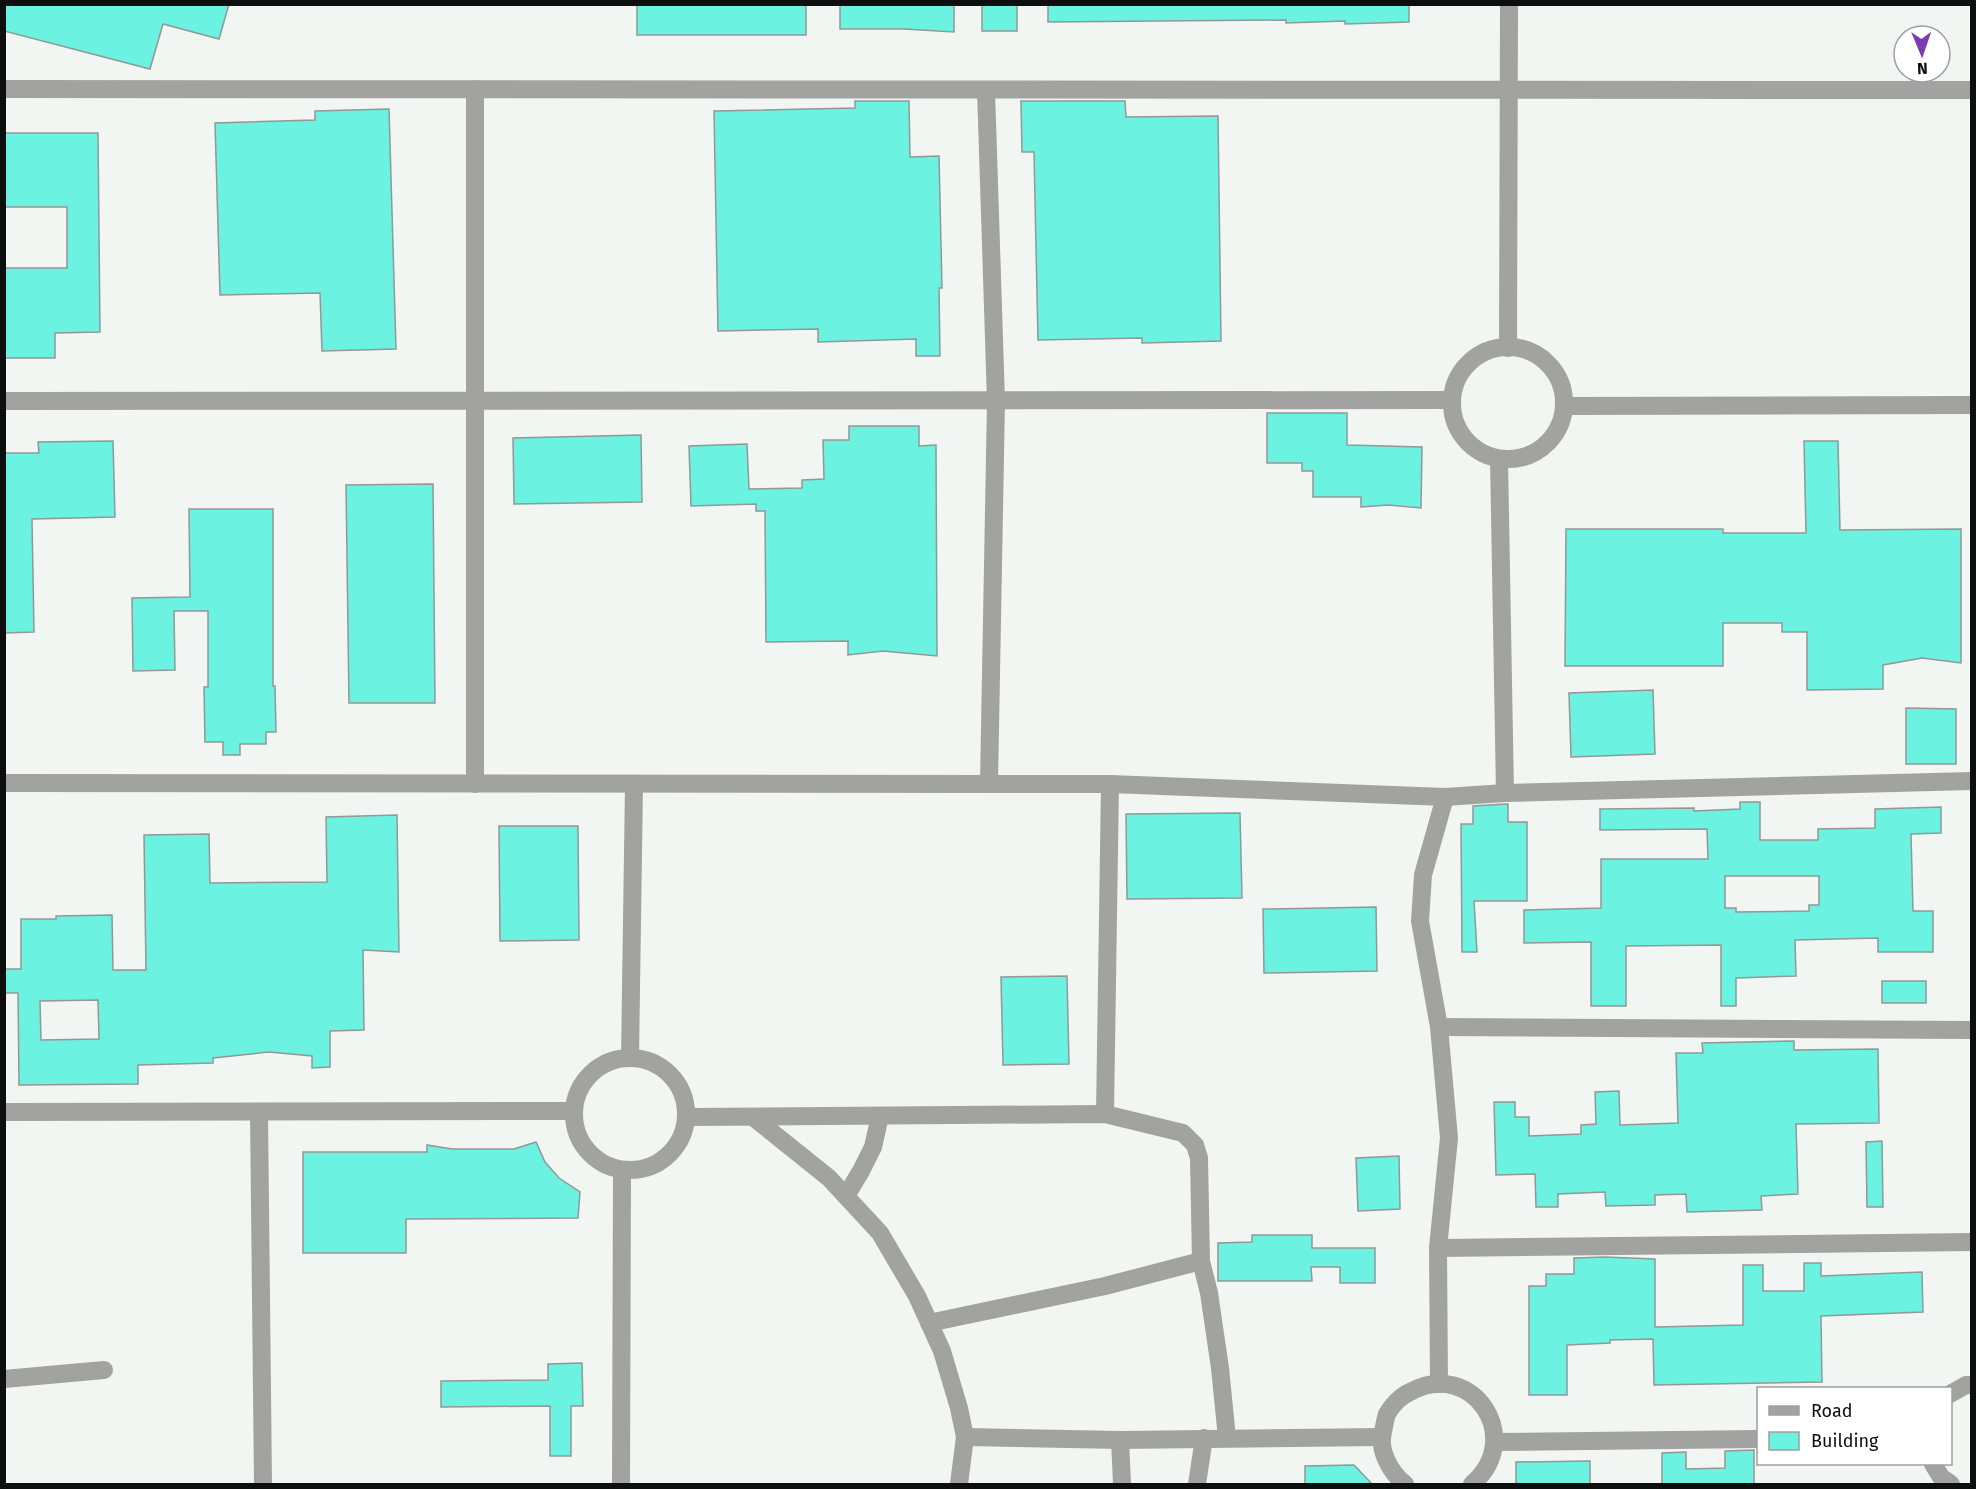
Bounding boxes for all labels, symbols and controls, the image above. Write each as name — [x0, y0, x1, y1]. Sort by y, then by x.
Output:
north arrow — [1892, 24, 1952, 84]
text: N — [1917, 59, 1928, 78]
legend — [1757, 1387, 1952, 1465]
text: Road — [1811, 1400, 1853, 1422]
text: Building — [1811, 1430, 1879, 1452]

